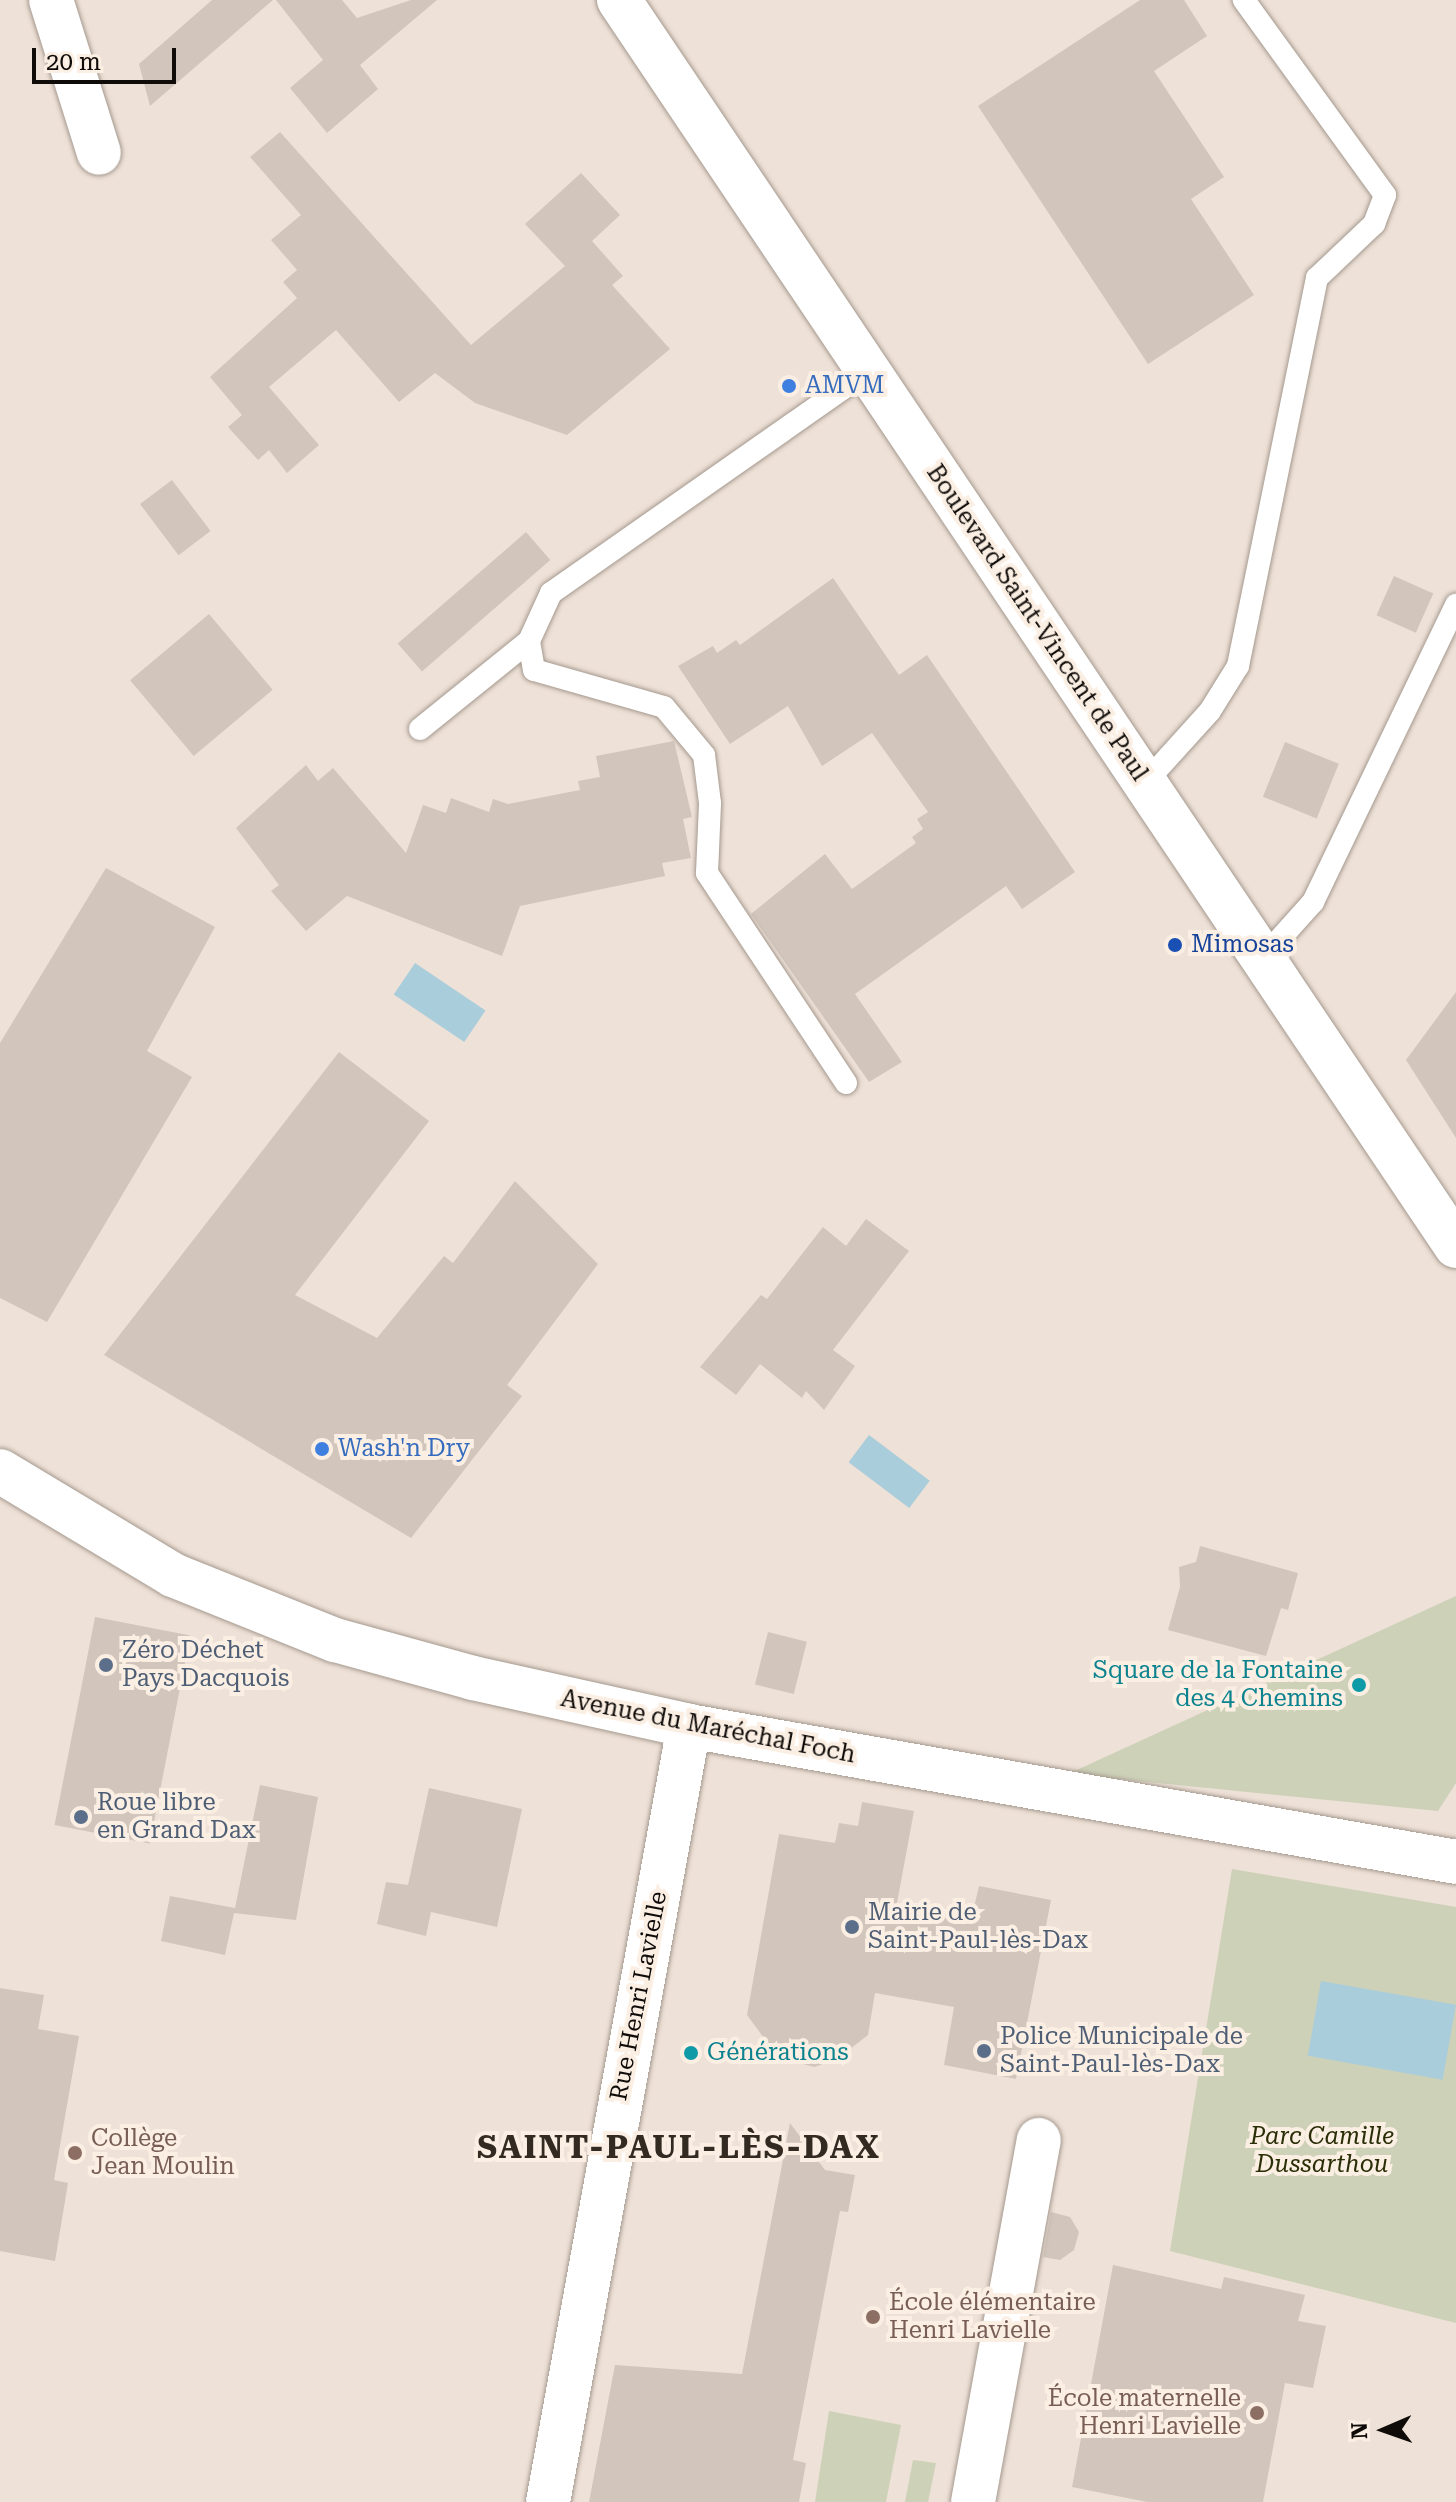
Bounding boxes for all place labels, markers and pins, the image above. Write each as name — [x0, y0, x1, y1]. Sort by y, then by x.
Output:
place label: AMVM — [805, 372, 884, 400]
marker: AMVM — [780, 377, 798, 395]
place label: Mimosas — [1191, 931, 1294, 959]
marker: Mimosas — [1166, 936, 1184, 954]
place label: Wash'n Dry — [338, 1435, 470, 1463]
marker: Wash'n Dry — [313, 1440, 331, 1458]
place label: Zéro Déchet Pays Dacquois — [122, 1637, 289, 1693]
marker: Zéro Déchet Pays Dacquois — [97, 1656, 115, 1674]
place label: Square de la Fontaine des 4 Chemins — [1093, 1657, 1343, 1713]
marker: Square de la Fontaine des 4 Chemins — [1350, 1676, 1368, 1694]
place label: Roue libre en Grand Dax — [97, 1789, 256, 1845]
marker: Roue libre en Grand Dax — [72, 1808, 90, 1826]
place label: Mairie de Saint-Paul-lès-Dax — [868, 1899, 1088, 1955]
marker: Mairie de Saint-Paul-lès-Dax — [843, 1918, 861, 1936]
place label: Police Municipale de Saint-Paul-lès-Dax — [1000, 2023, 1243, 2079]
place label: Générations — [707, 2039, 849, 2067]
marker: Police Municipale de Saint-Paul-lès-Dax — [975, 2042, 993, 2060]
marker: Générations — [682, 2044, 700, 2062]
place label: Collège Jean Moulin — [91, 2125, 235, 2181]
marker: Collège Jean Moulin — [66, 2144, 84, 2162]
place label: École élémentaire Henri Lavielle — [889, 2289, 1096, 2345]
marker: École élémentaire Henri Lavielle — [864, 2308, 882, 2326]
place label: École maternelle Henri Lavielle — [1048, 2385, 1241, 2441]
marker: École maternelle Henri Lavielle — [1248, 2404, 1266, 2422]

